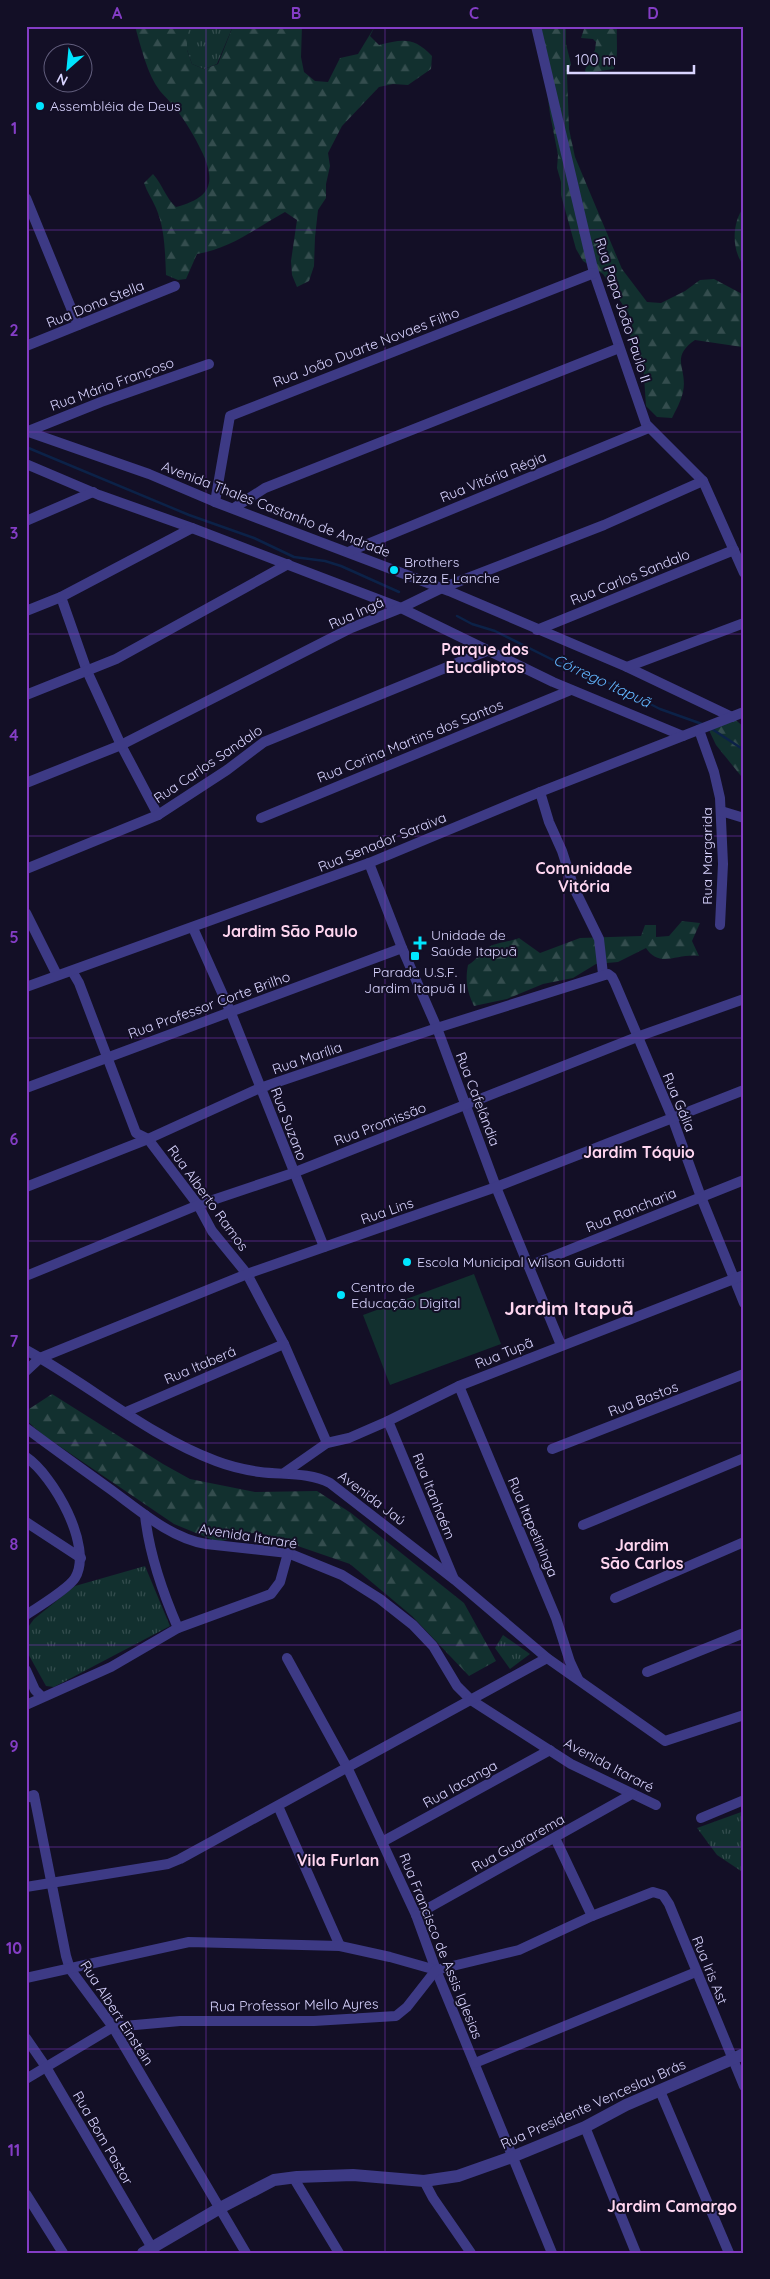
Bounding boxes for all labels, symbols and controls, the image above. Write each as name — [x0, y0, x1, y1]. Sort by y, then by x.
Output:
text: A — [112, 3, 123, 23]
text: B — [291, 3, 301, 23]
text: C — [469, 3, 479, 23]
text: D — [647, 3, 659, 23]
north arrow — [42, 42, 92, 92]
scale bar — [568, 42, 694, 74]
text: 100 m — [575, 50, 616, 69]
text: N — [53, 69, 71, 90]
place label: Assembléia de Deus — [50, 97, 180, 115]
marker: Assembléia de Deus — [34, 100, 46, 112]
text: 1 — [11, 118, 17, 138]
street label: Rua Papa João Paulo II — [591, 235, 655, 385]
street label: Rua Dona Stella — [43, 276, 147, 332]
street label: Rua João Duarte Novaes Filho — [270, 303, 462, 391]
text: 2 — [9, 320, 19, 340]
street label: Rua Mário Françoso — [48, 353, 176, 415]
street label: Rua Vitória Régia — [437, 447, 549, 507]
street label: Avenida Thales Castanho de Andrade — [159, 457, 393, 561]
text: 3 — [10, 523, 18, 543]
street label: Rua Carlos Sandalo — [568, 545, 692, 609]
place label: Brothers Pizza E Lanche — [404, 553, 500, 587]
marker: Brothers Pizza E Lanche — [388, 564, 400, 576]
street label: Rua Ingá — [326, 593, 386, 633]
district label: Parque dos Eucaliptos — [441, 639, 529, 677]
water label: Córrego Itapuã — [550, 650, 655, 712]
street label: Rua Corina Martins dos Santos — [314, 695, 506, 787]
street label: Rua Carlos Sandalo — [150, 721, 266, 807]
text: 4 — [9, 725, 19, 745]
street label: Rua Margarida — [698, 807, 716, 905]
street label: Rua Senador Saraiva — [315, 808, 449, 876]
district label: Comunidade Vitória — [535, 858, 633, 896]
district label: Jardim São Paulo — [222, 921, 358, 941]
place label: Unidade de Saúde Itapuã — [431, 926, 517, 960]
text: 5 — [9, 927, 19, 947]
marker: Unidade de Saúde Itapuã — [413, 936, 427, 950]
marker: Parada U.S.F. Jardim Itapuã II — [409, 950, 421, 962]
place label: Parada U.S.F. Jardim Itapuã II — [364, 963, 466, 997]
street label: Rua Professor Corte Brilho — [126, 967, 292, 1043]
street label: Rua Marília — [270, 1038, 344, 1078]
street label: Rua Cafelândia — [452, 1049, 504, 1149]
street label: Rua Gália — [658, 1070, 700, 1134]
street label: Rua Suzano — [267, 1085, 311, 1163]
street label: Rua Promissão — [331, 1098, 429, 1150]
text: 6 — [10, 1129, 19, 1149]
street label: Rua Alberto Ramos — [164, 1142, 252, 1254]
district label: Jardim Tóquio — [583, 1142, 695, 1162]
street label: Rua Rancharia — [583, 1184, 679, 1236]
street label: Rua Lins — [358, 1194, 416, 1228]
place label: Escola Municipal Wilson Guidotti — [417, 1253, 624, 1271]
marker: Escola Municipal Wilson Guidotti — [401, 1256, 413, 1268]
place label: Centro de Educação Digital — [351, 1278, 461, 1312]
marker: Centro de Educação Digital — [335, 1289, 347, 1301]
district label: Jardim Itapuã — [504, 1296, 634, 1320]
text: 7 — [10, 1331, 19, 1351]
street label: Rua Tupã — [472, 1333, 536, 1373]
street label: Rua Itaberá — [161, 1342, 239, 1388]
street label: Rua Bastos — [606, 1377, 680, 1421]
street label: Rua Itanhaém — [409, 1450, 459, 1542]
street label: Avenida Jaú — [335, 1467, 409, 1529]
street label: Rua Itapetininga — [504, 1474, 562, 1580]
street label: Avenida Itararé — [198, 1519, 298, 1553]
text: 8 — [10, 1534, 19, 1554]
district label: Jardim São Carlos — [601, 1535, 684, 1573]
street label: Avenida Itararé — [561, 1734, 657, 1796]
text: 9 — [9, 1736, 19, 1756]
street label: Rua Iacanga — [420, 1756, 500, 1812]
street label: Rua Guararema — [468, 1810, 568, 1876]
district label: Vila Furlan — [297, 1850, 379, 1870]
street label: Rua Francisco de Assis Iglesias — [395, 1850, 487, 2042]
street label: Rua Iris Ast — [688, 1933, 732, 2007]
text: 10 — [6, 1938, 22, 1958]
street label: Rua Albert Einstein — [76, 1957, 158, 2069]
street label: Rua Professor Mello Ayres — [209, 1995, 379, 2015]
street label: Rua Presidente Venceslau Brás — [498, 2055, 688, 2153]
street label: Rua Bom Pastor — [69, 2088, 137, 2189]
text: 11 — [8, 2140, 20, 2160]
district label: Jardim Camargo — [607, 2196, 737, 2216]

